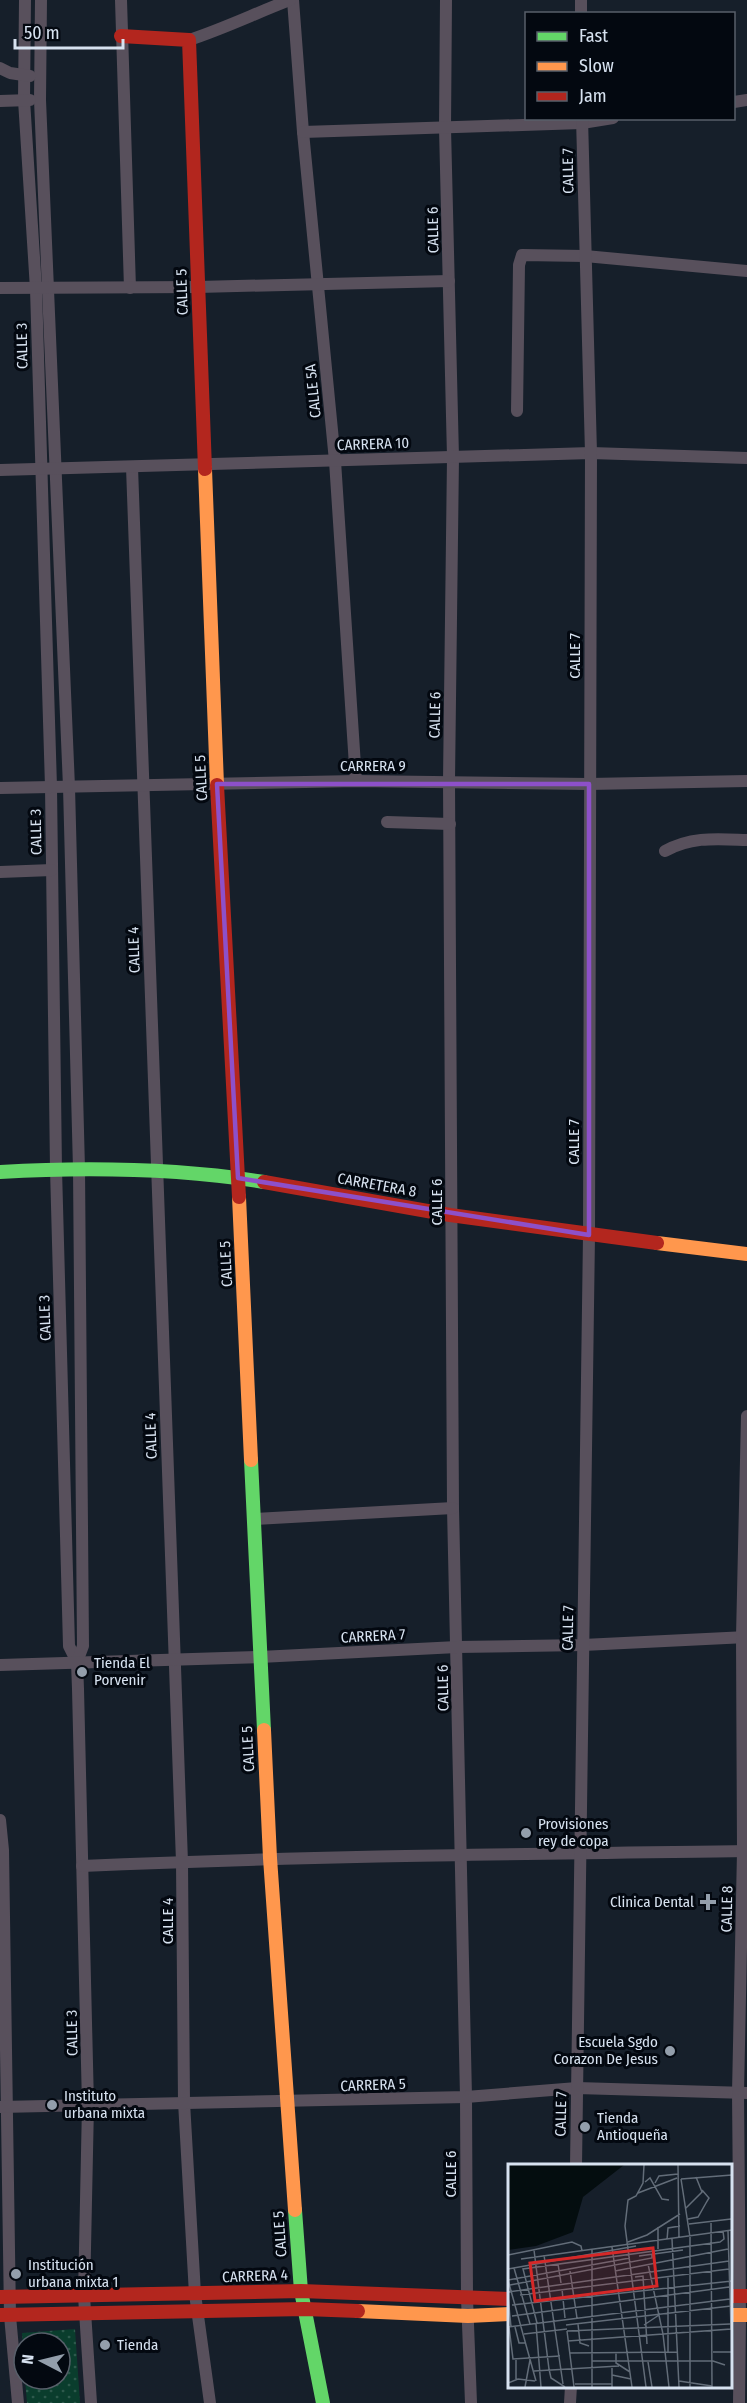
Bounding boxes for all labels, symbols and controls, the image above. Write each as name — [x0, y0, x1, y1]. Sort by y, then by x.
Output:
scale bar — [15, 12, 123, 50]
legend — [525, 12, 735, 120]
text: 50 m — [24, 22, 60, 44]
text: Fast — [579, 25, 608, 47]
text: Slow — [579, 55, 614, 77]
text: Jam — [579, 85, 607, 107]
street label: CALLE 7 — [559, 148, 577, 194]
street label: CALLE 6 — [424, 206, 442, 254]
street label: CALLE 5 — [172, 268, 192, 315]
street label: CALLE 3 — [13, 323, 31, 369]
street label: CALLE 5A — [301, 363, 325, 419]
street label: CARRERA 10 — [337, 434, 409, 454]
street label: CALLE 7 — [566, 633, 584, 679]
street label: CALLE 6 — [426, 691, 444, 739]
street label: CALLE 5 — [191, 754, 211, 802]
street label: CARRERA 9 — [340, 757, 406, 775]
street label: CALLE 3 — [27, 809, 45, 855]
street label: CALLE 4 — [124, 926, 144, 974]
street label: CALLE 7 — [565, 1119, 583, 1165]
street label: CARRETERA 8 — [336, 1169, 418, 1201]
street label: CALLE 6 — [428, 1179, 446, 1225]
street label: CALLE 5 — [216, 1240, 236, 1288]
street label: CALLE 3 — [35, 1294, 55, 1341]
street label: CALLE 4 — [141, 1412, 161, 1460]
street label: CALLE 7 — [559, 1605, 577, 1651]
street label: CARRERA 7 — [340, 1625, 406, 1647]
place label: Tienda El Porvenir — [94, 1654, 150, 1689]
street label: CALLE 6 — [434, 1664, 452, 1712]
marker: Tienda El Porvenir — [75, 1665, 89, 1679]
street label: CALLE 5 — [238, 1725, 258, 1773]
place label: Provisiones rey de copa — [538, 1815, 609, 1850]
marker: Provisiones rey de copa — [519, 1826, 533, 1840]
street label: CALLE 8 — [718, 1885, 736, 1933]
place label: Clinica Dental — [610, 1893, 694, 1911]
marker: Clinica Dental — [699, 1893, 717, 1911]
street label: CALLE 4 — [159, 1898, 177, 1944]
street label: CALLE 3 — [63, 2010, 81, 2056]
place label: Escuela Sgdo Corazon De Jesus — [554, 2033, 658, 2068]
marker: Escuela Sgdo Corazon De Jesus — [663, 2044, 677, 2058]
street label: CARRERA 5 — [340, 2075, 406, 2095]
place label: Instituto urbana mixta — [64, 2087, 145, 2122]
street label: CALLE 7 — [552, 2091, 570, 2137]
marker: Instituto urbana mixta — [45, 2098, 59, 2112]
place label: Tienda Antioqueña — [597, 2109, 668, 2144]
marker: Tienda Antioqueña — [578, 2120, 592, 2134]
street label: CALLE 6 — [442, 2151, 460, 2197]
inset map — [508, 2164, 732, 2388]
street label: CALLE 5 — [269, 2210, 291, 2258]
place label: Institución urbana mixta 1 — [28, 2256, 118, 2291]
street label: CARRERA 4 — [222, 2266, 288, 2286]
marker: Institución urbana mixta 1 — [9, 2267, 23, 2281]
north arrow — [12, 2331, 72, 2391]
place label: Tienda — [117, 2336, 158, 2354]
marker: Tienda — [98, 2338, 112, 2352]
text: N — [18, 2353, 38, 2365]

